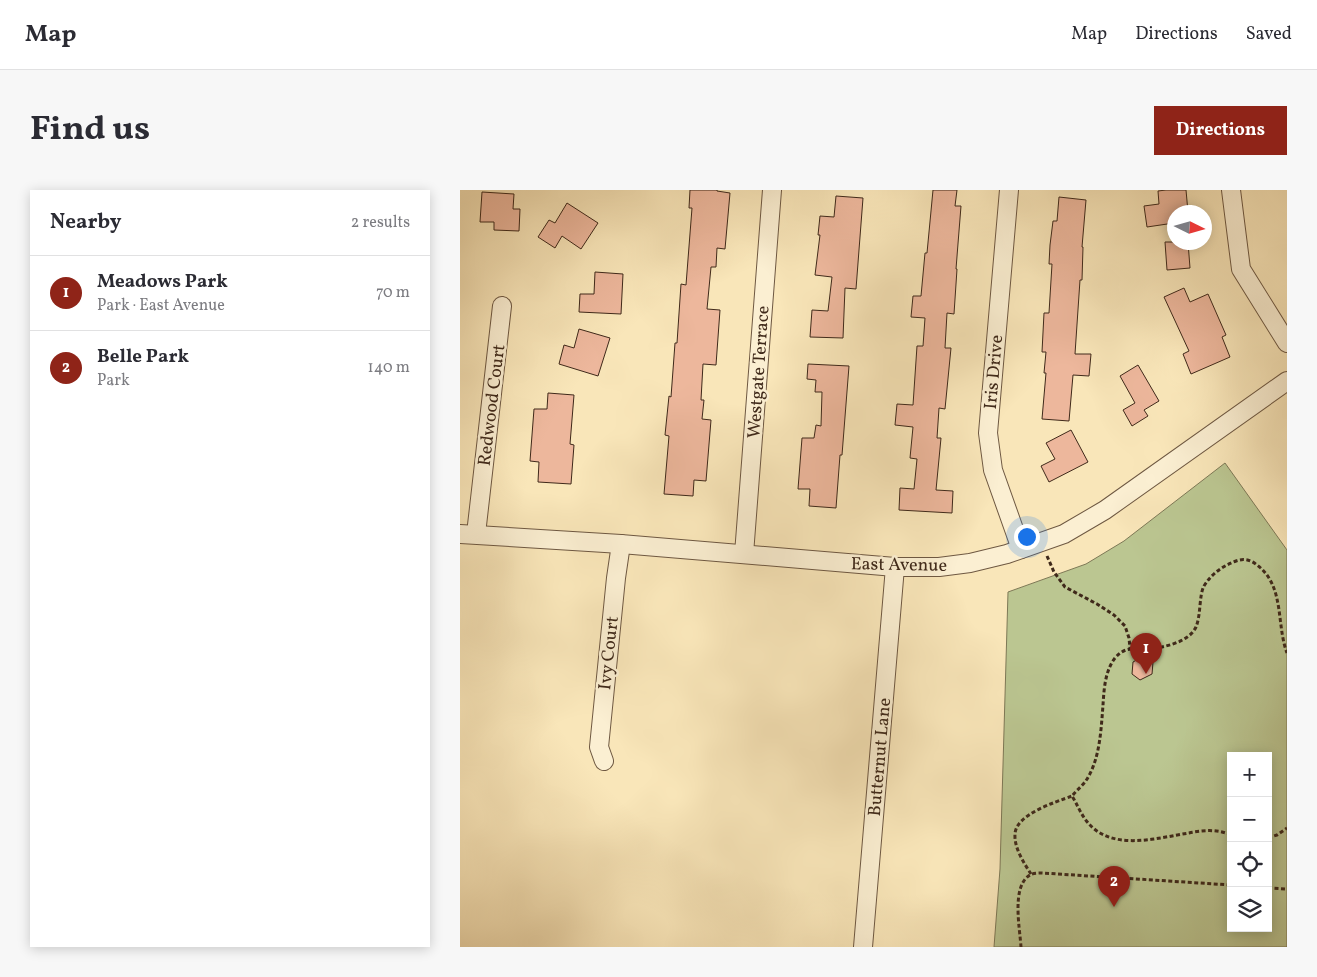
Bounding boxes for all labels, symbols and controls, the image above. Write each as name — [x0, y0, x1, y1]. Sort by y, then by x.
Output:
text: Map — [25, 18, 76, 52]
text: Map — [1071, 22, 1107, 47]
text: Directions — [1135, 22, 1218, 47]
text: Saved — [1246, 22, 1292, 47]
text: Find us — [30, 106, 150, 154]
button: Directions — [1154, 106, 1287, 155]
north arrow — [1167, 205, 1212, 250]
text: Nearby — [50, 208, 121, 237]
text: 2 results — [351, 212, 410, 234]
text: Meadows Park — [97, 269, 228, 295]
text: 1 — [63, 282, 69, 304]
text: 70 m — [376, 282, 410, 304]
text: Park · East Avenue — [97, 295, 225, 317]
street label: Westgate Terrace — [742, 305, 777, 439]
street label: Iris Drive — [979, 334, 1010, 410]
street label: Redwood Court — [473, 343, 512, 468]
text: Belle Park — [97, 344, 189, 370]
text: 2 — [62, 357, 70, 379]
text: 140 m — [368, 357, 410, 379]
text: Park — [97, 370, 130, 392]
your location — [1014, 524, 1040, 550]
street label: East Avenue — [851, 552, 947, 579]
street label: Ivy Court — [593, 615, 626, 691]
pin: 1 — [1130, 633, 1162, 674]
street label: Butternut Lane — [863, 697, 898, 817]
map controls — [1227, 752, 1272, 932]
button: + — [1227, 752, 1272, 797]
button: − — [1227, 797, 1272, 842]
button: locate — [1227, 842, 1272, 887]
pin: 2 — [1098, 866, 1130, 907]
button: layers — [1227, 887, 1272, 932]

